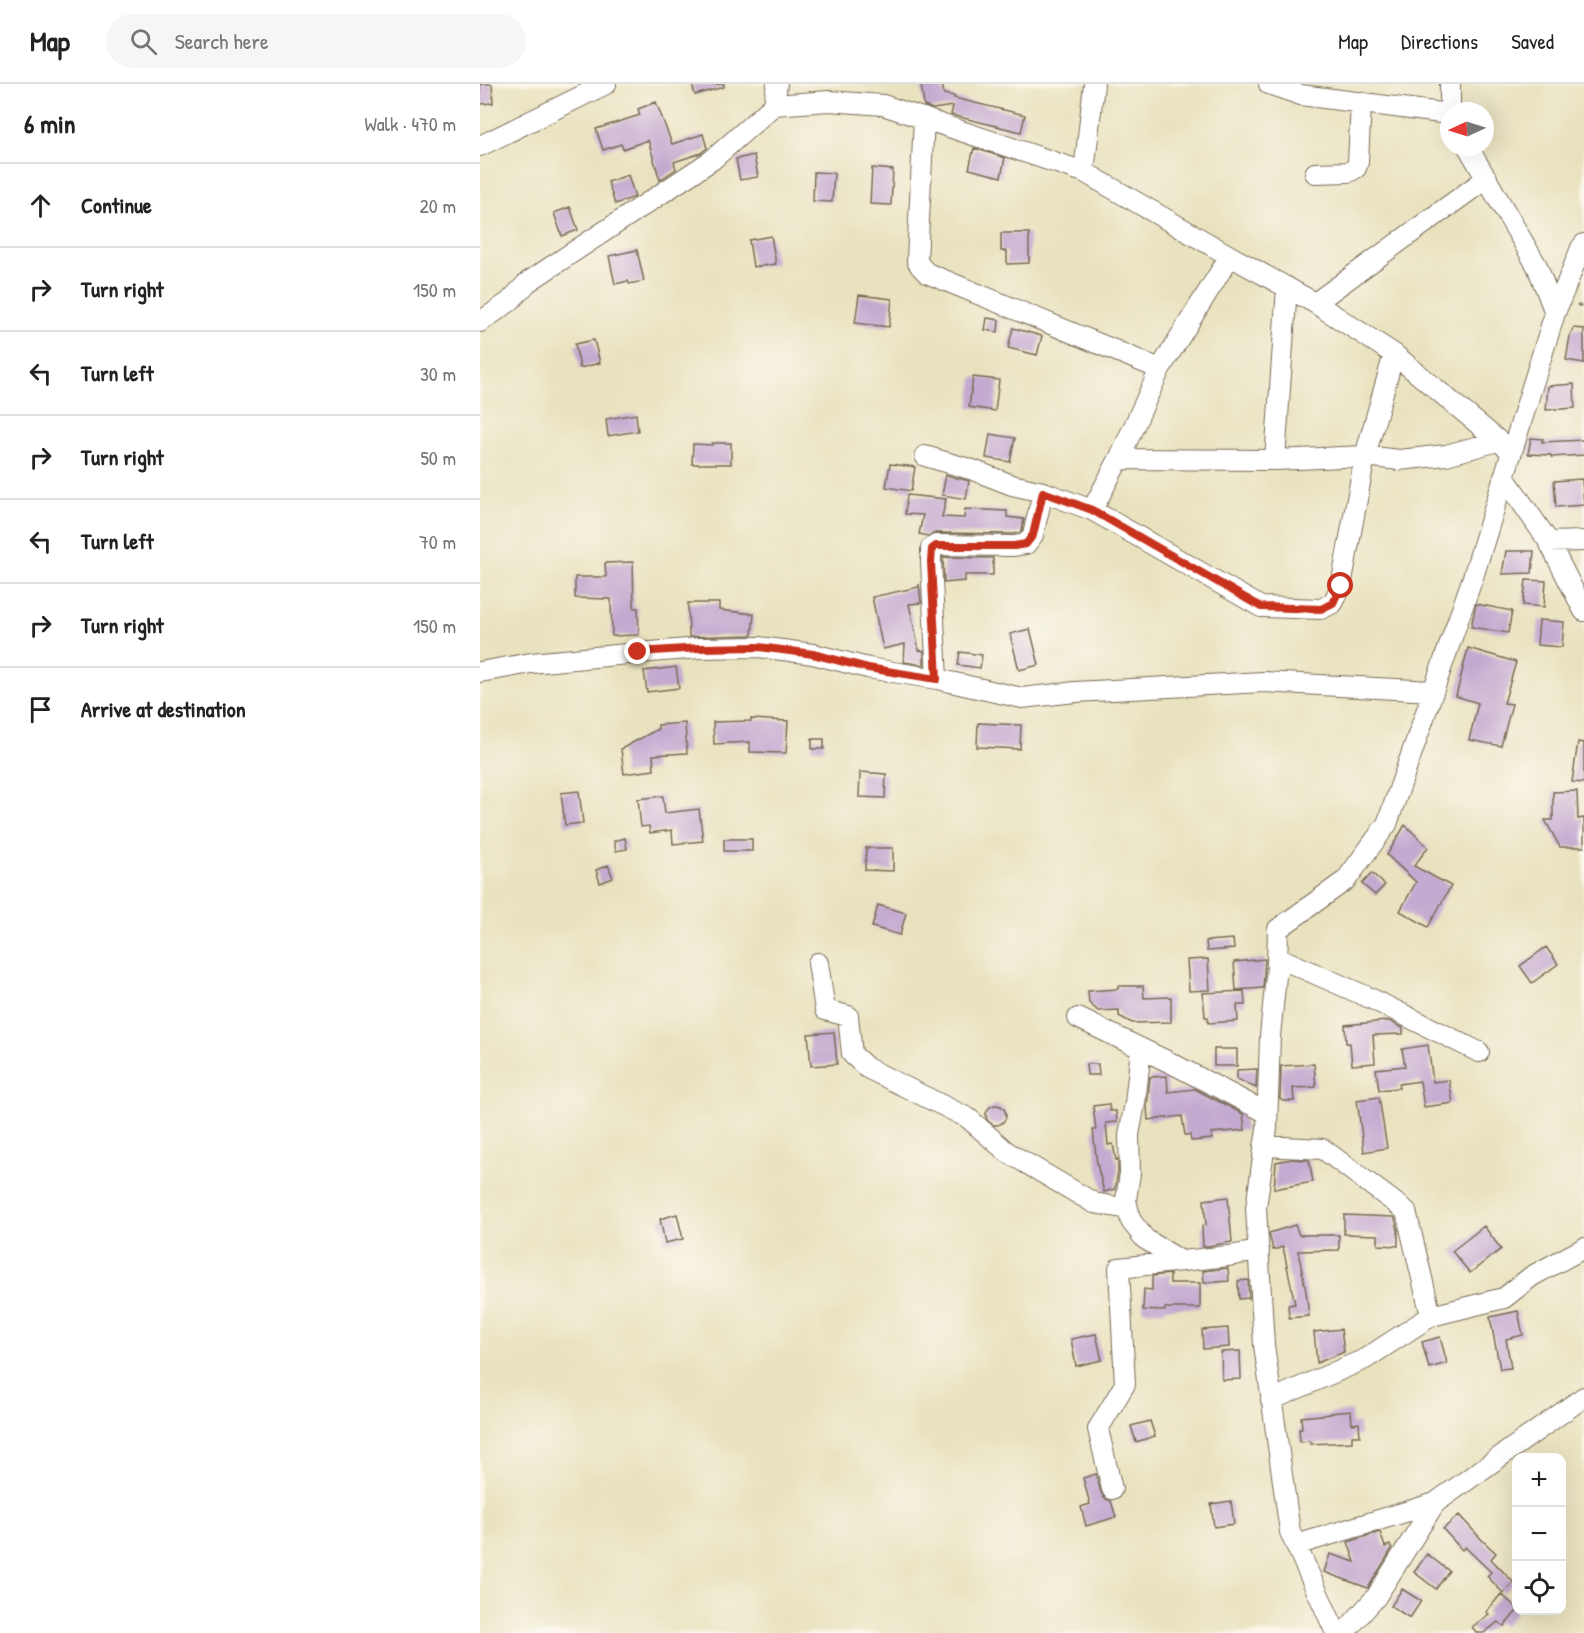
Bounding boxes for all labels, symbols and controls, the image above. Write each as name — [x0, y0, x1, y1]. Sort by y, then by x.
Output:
search box — [106, 14, 526, 68]
text: Map — [30, 22, 70, 60]
icon: search — [127, 25, 160, 58]
text: Search here — [175, 26, 269, 56]
text: Map — [1338, 27, 1368, 56]
text: Directions — [1401, 27, 1478, 56]
text: Saved — [1511, 27, 1554, 56]
north arrow — [1440, 102, 1494, 156]
text: 6 min — [24, 106, 76, 141]
text: Walk · 470 m — [364, 110, 456, 137]
icon: ahead — [24, 189, 57, 222]
text: Continue — [81, 190, 152, 220]
text: 20 m — [419, 192, 456, 219]
icon: right — [24, 273, 57, 306]
text: Turn right — [81, 274, 164, 304]
text: 150 m — [413, 276, 456, 303]
icon: left — [24, 357, 57, 390]
text: Turn left — [81, 358, 154, 388]
text: 30 m — [420, 360, 456, 387]
icon: right — [24, 441, 57, 474]
text: Turn right — [81, 442, 164, 472]
text: 50 m — [420, 444, 456, 471]
icon: left — [24, 525, 57, 558]
text: Turn left — [81, 526, 154, 556]
text: 70 m — [419, 528, 456, 555]
route start — [1327, 572, 1353, 598]
icon: right — [24, 609, 57, 642]
text: Turn right — [81, 610, 164, 640]
text: 150 m — [413, 612, 456, 639]
route end — [624, 638, 650, 664]
icon: arrive — [24, 693, 57, 726]
text: Arrive at destination — [81, 694, 246, 724]
map controls — [1512, 1453, 1566, 1615]
button: + — [1512, 1453, 1566, 1507]
button: − — [1512, 1507, 1566, 1561]
button: locate — [1512, 1561, 1566, 1615]

